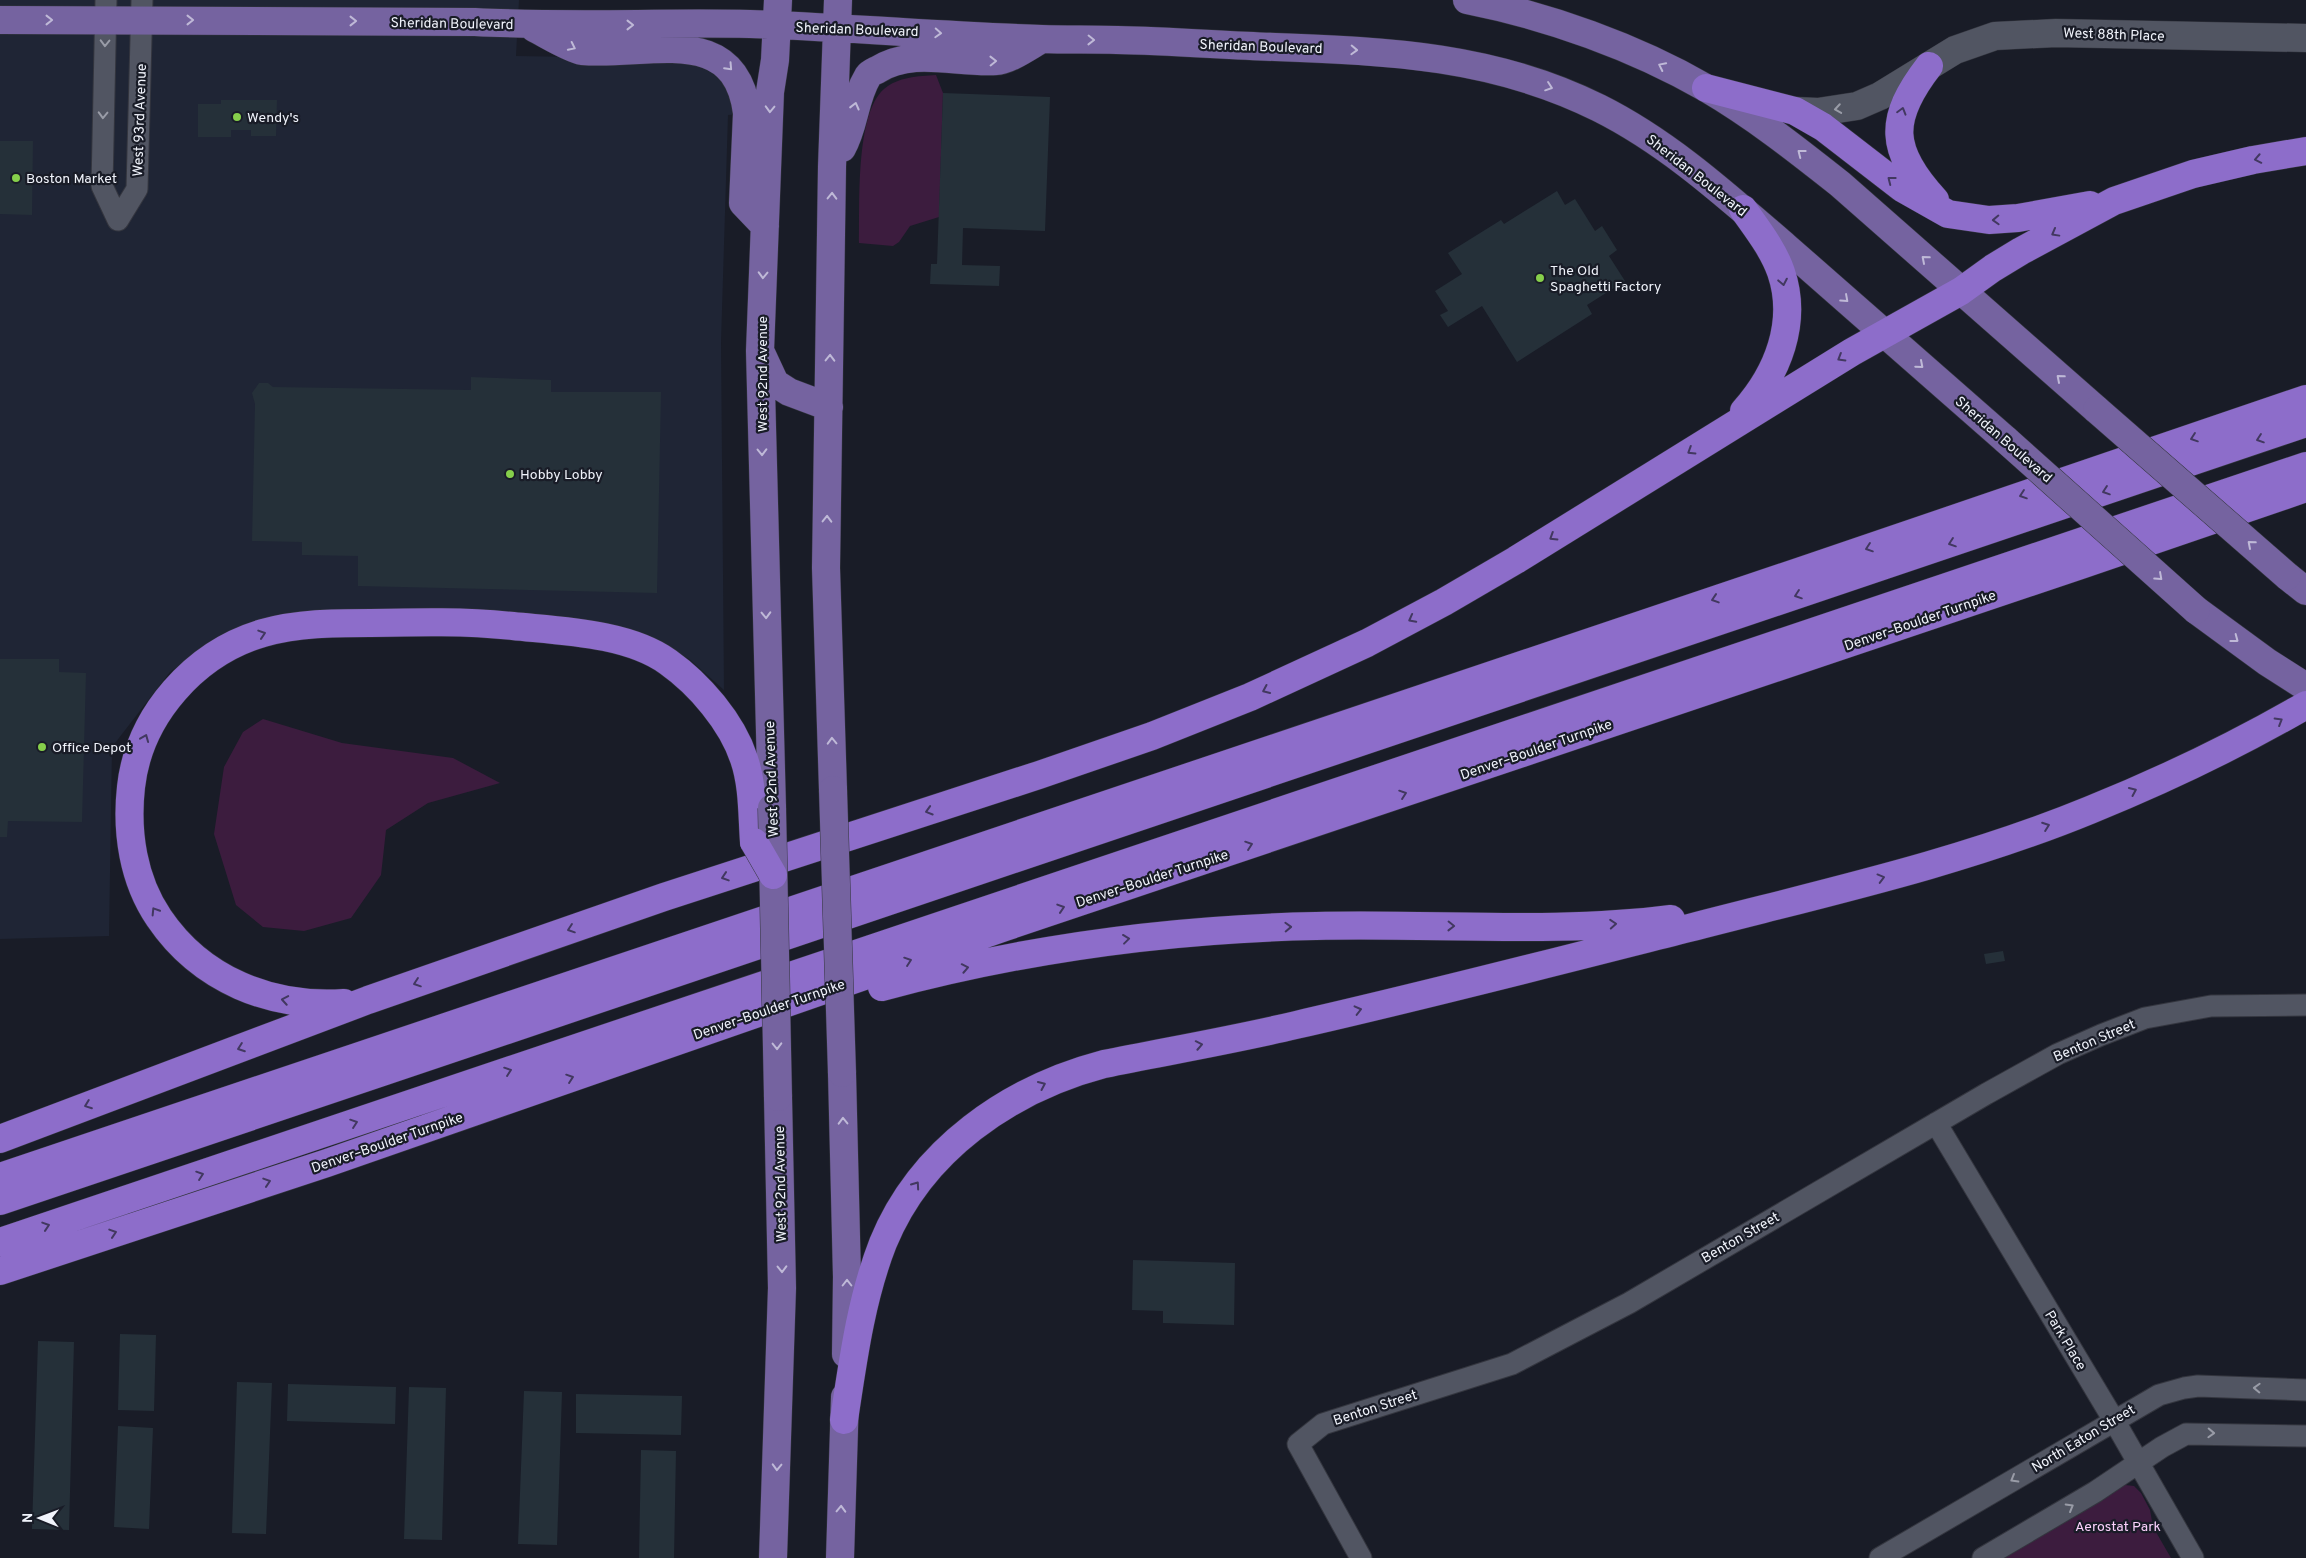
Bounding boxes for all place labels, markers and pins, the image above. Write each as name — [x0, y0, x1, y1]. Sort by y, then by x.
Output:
place label: Wendy's — [247, 110, 299, 127]
marker: Wendy's — [231, 111, 243, 123]
place label: Boston Market — [26, 171, 117, 188]
marker: Boston Market — [10, 172, 22, 184]
place label: The Old Spaghetti Factory — [1550, 263, 1661, 296]
marker: The Old Spaghetti Factory — [1534, 272, 1546, 284]
place label: Hobby Lobby — [520, 467, 603, 484]
marker: Hobby Lobby — [504, 468, 516, 480]
place label: Office Depot — [52, 740, 131, 757]
marker: Office Depot — [36, 741, 48, 753]

